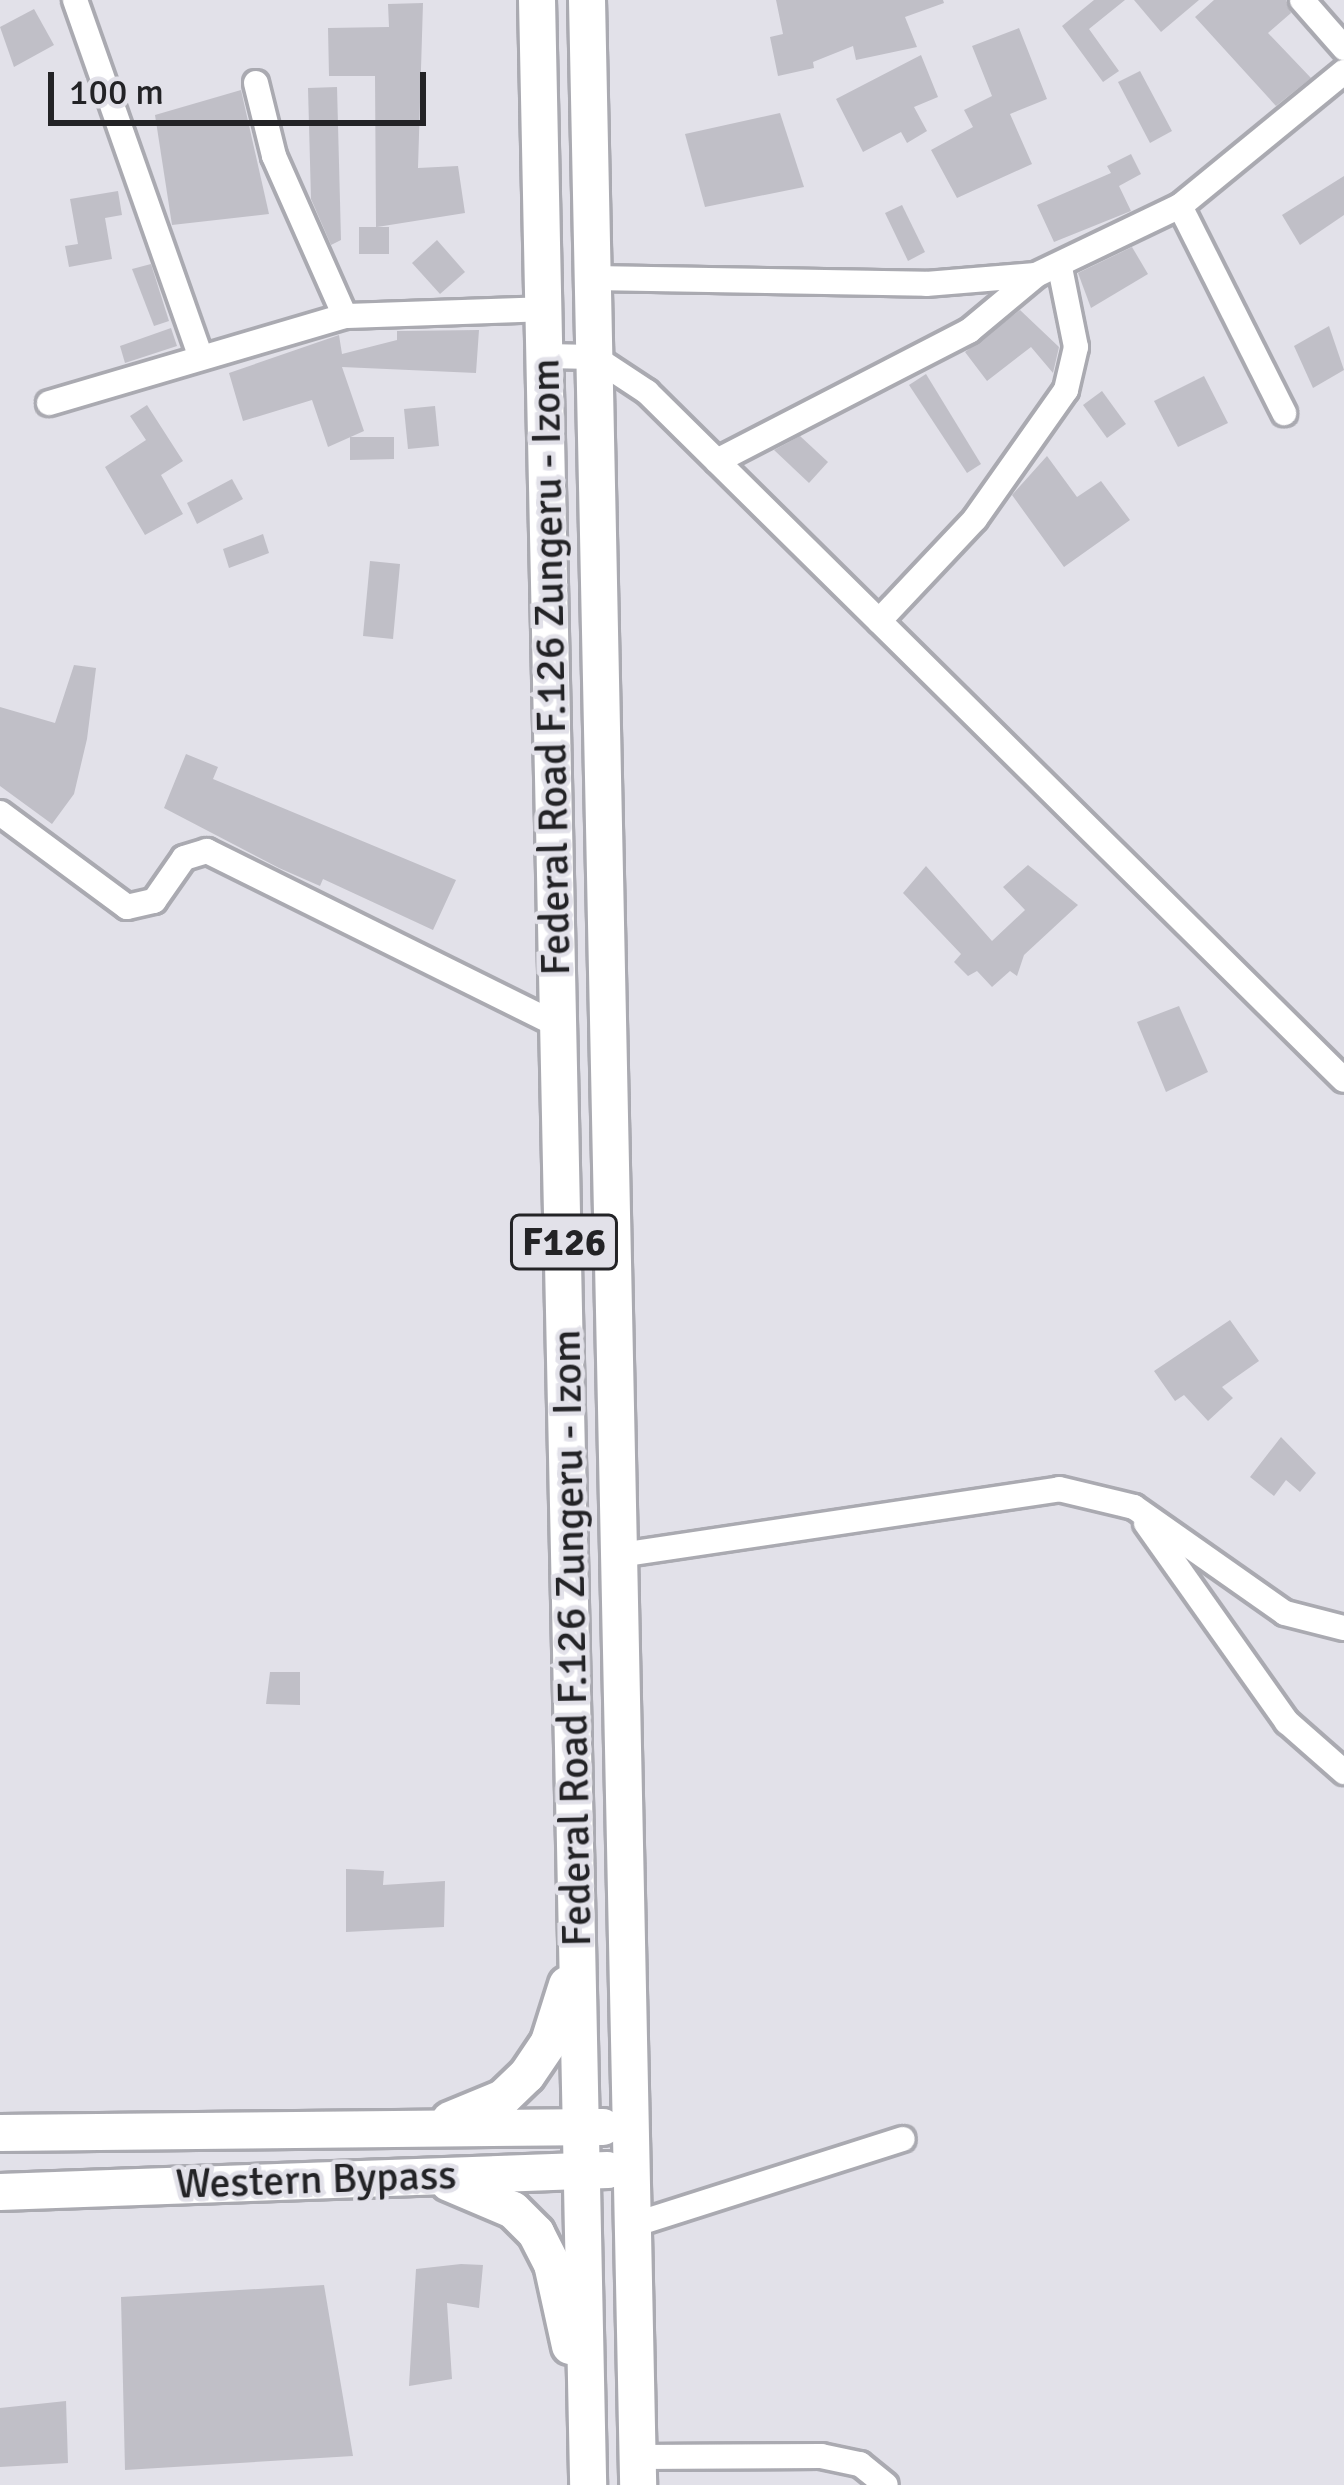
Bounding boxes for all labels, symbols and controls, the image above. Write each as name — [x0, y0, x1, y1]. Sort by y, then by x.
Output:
scale bar — [54, 48, 432, 122]
text: 100 m — [69, 70, 164, 115]
street label: Federal Road F.126 Zungeru - Izom — [520, 358, 582, 976]
road number: F126 — [507, 1209, 621, 1275]
street label: Federal Road F.126 Zungeru - Izom — [541, 1329, 603, 1947]
street label: Western Bypass — [175, 2150, 457, 2210]

